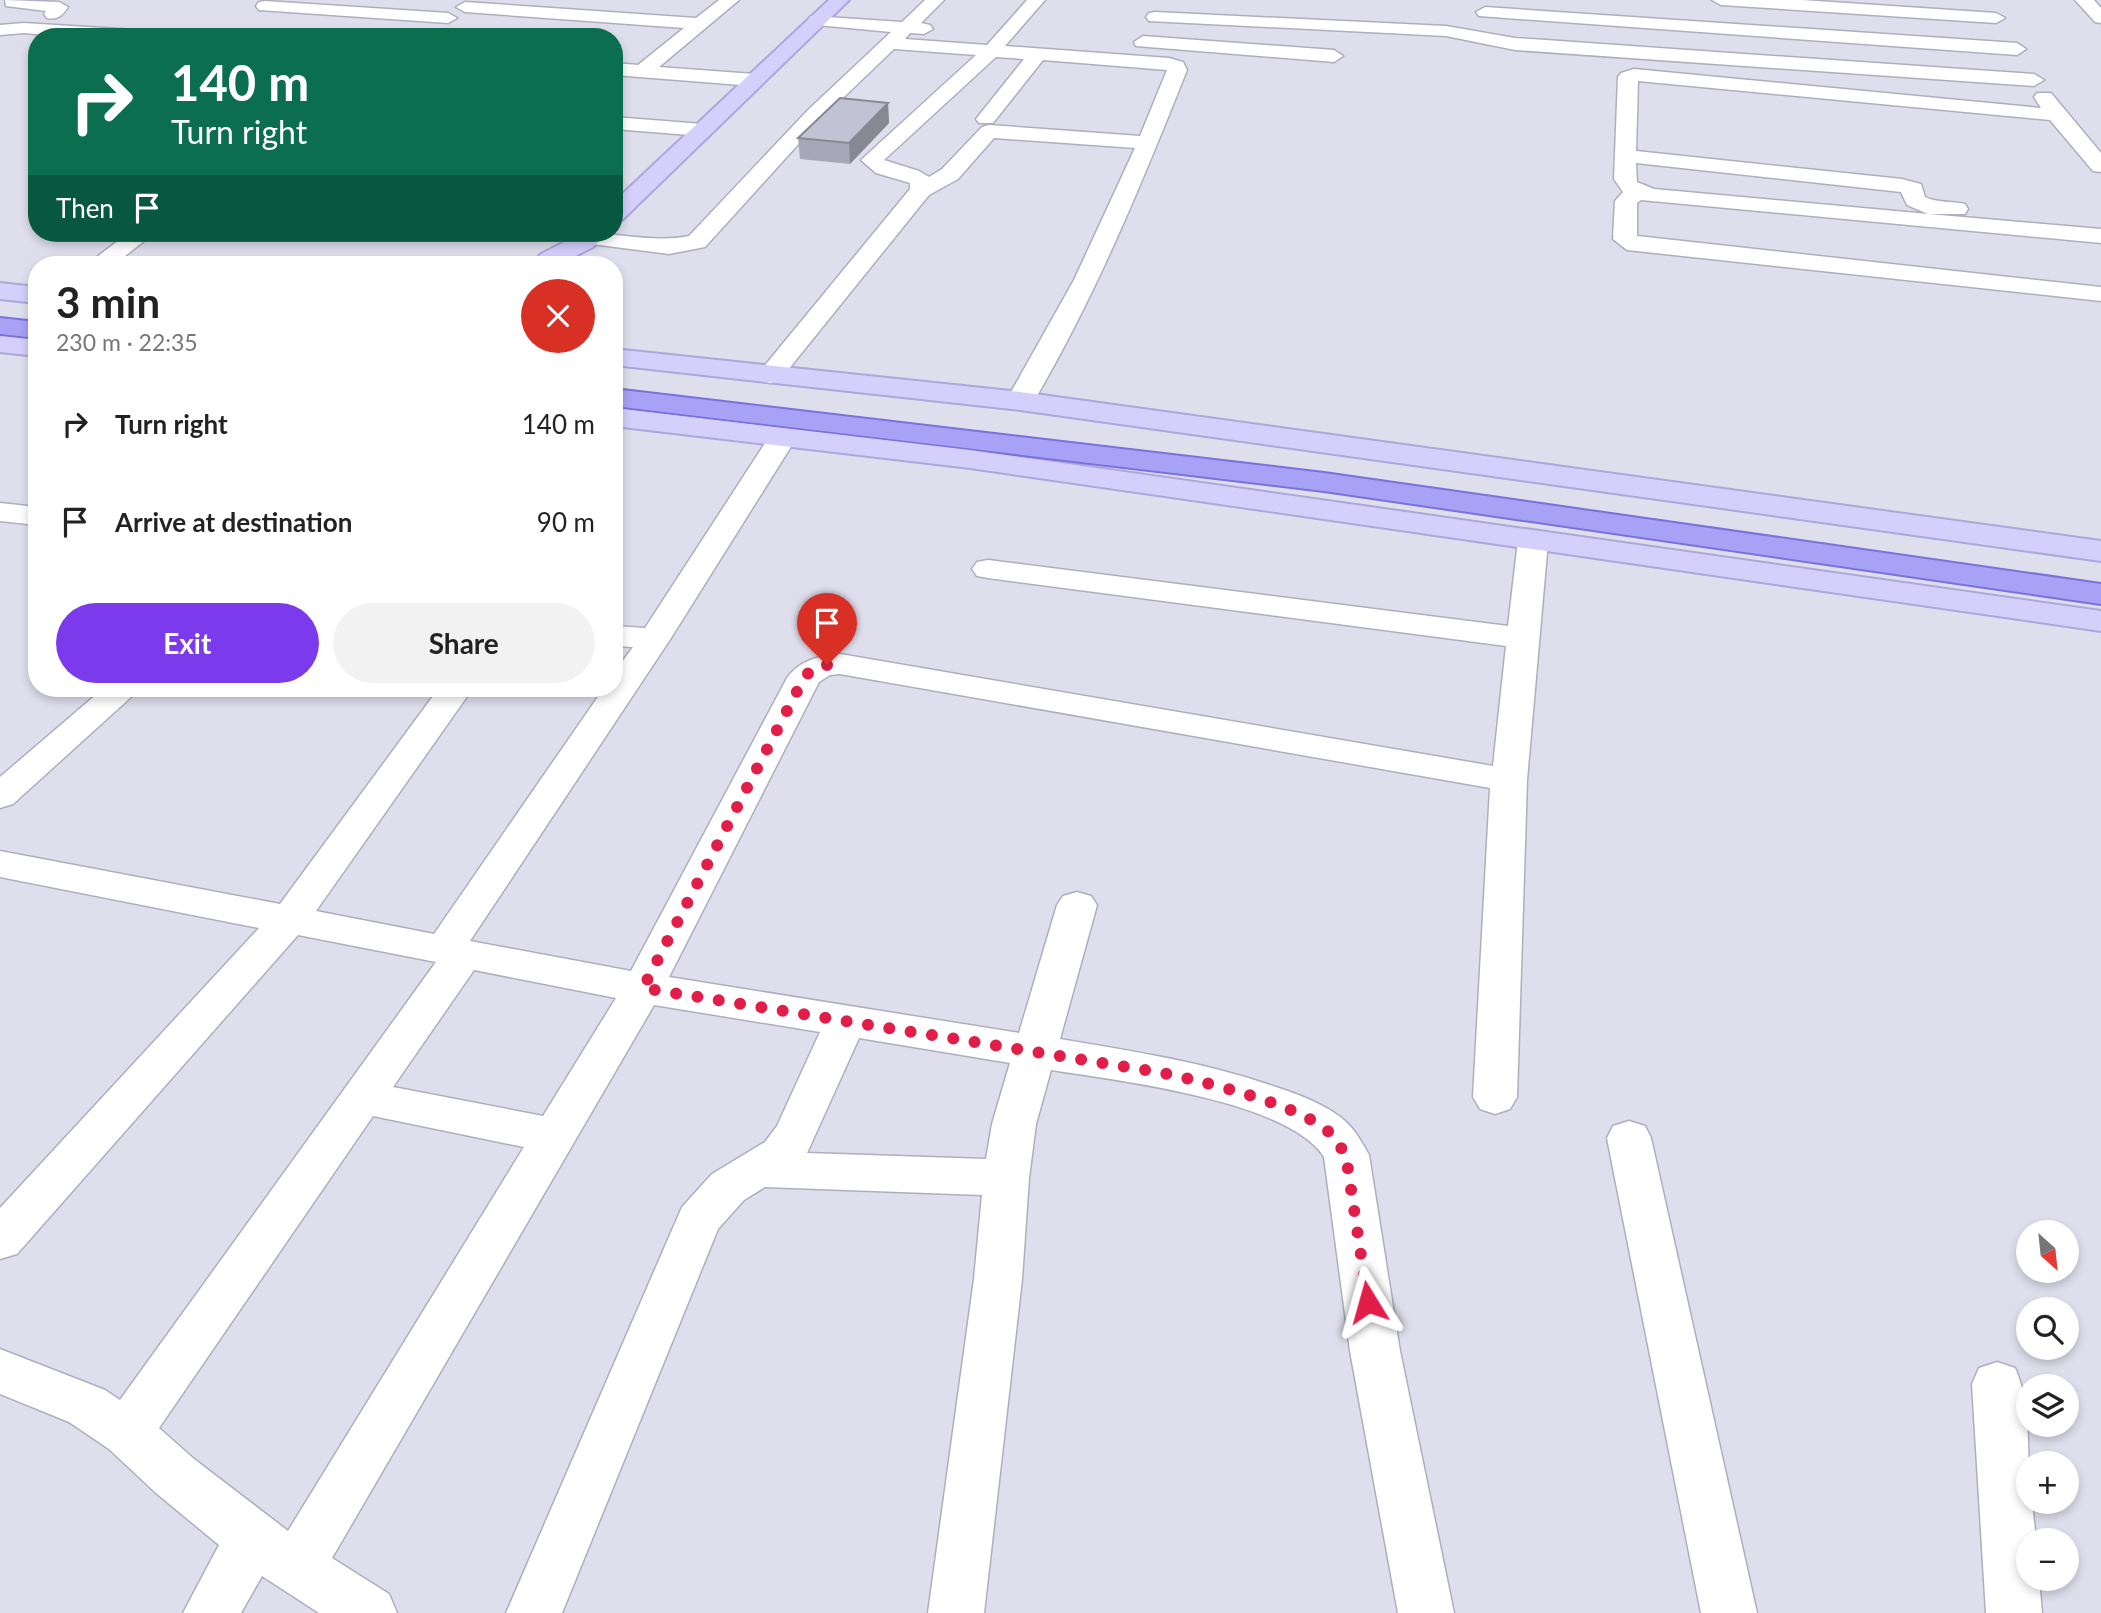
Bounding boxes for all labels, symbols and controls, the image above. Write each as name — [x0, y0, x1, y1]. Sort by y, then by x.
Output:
text: 140 m — [171, 53, 309, 111]
icon: right — [56, 56, 147, 147]
text: Turn right — [171, 112, 307, 151]
icon: arrive — [128, 189, 166, 227]
text: Then — [56, 192, 114, 224]
text: 3 min — [56, 277, 160, 327]
button: close — [521, 279, 595, 353]
text: 230 m · 22:35 — [56, 328, 198, 356]
icon: right — [56, 405, 94, 443]
text: Turn right — [115, 408, 228, 440]
text: 140 m — [522, 408, 595, 440]
icon: arrive — [56, 503, 94, 541]
text: Arrive at destination — [115, 506, 352, 538]
text: 90 m — [537, 506, 595, 538]
pin — [797, 593, 857, 665]
button: Exit — [56, 603, 319, 683]
button: Share — [333, 603, 595, 683]
icon: arrive — [808, 604, 846, 642]
north arrow — [2016, 1220, 2079, 1283]
map controls — [2016, 1220, 2079, 1591]
position arrow — [1331, 1265, 1405, 1339]
button: search — [2016, 1297, 2079, 1360]
button: layers — [2016, 1374, 2079, 1437]
button: + — [2016, 1451, 2079, 1514]
button: − — [2016, 1528, 2079, 1591]

